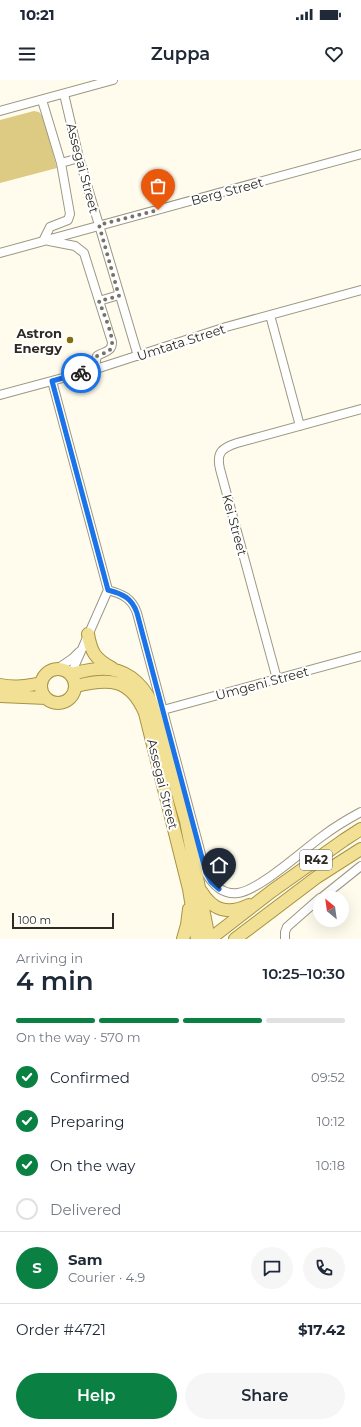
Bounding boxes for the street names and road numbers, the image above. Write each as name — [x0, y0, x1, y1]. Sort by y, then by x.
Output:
street label: Assegai Street — [63, 121, 103, 215]
street label: Berg Street — [189, 174, 265, 208]
street label: Umtata Street — [135, 320, 227, 364]
street label: Kei Street — [219, 493, 251, 557]
street label: Umgeni Street — [214, 663, 310, 703]
street label: Assegai Street — [144, 737, 182, 831]
road number: R42 — [300, 850, 332, 870]

